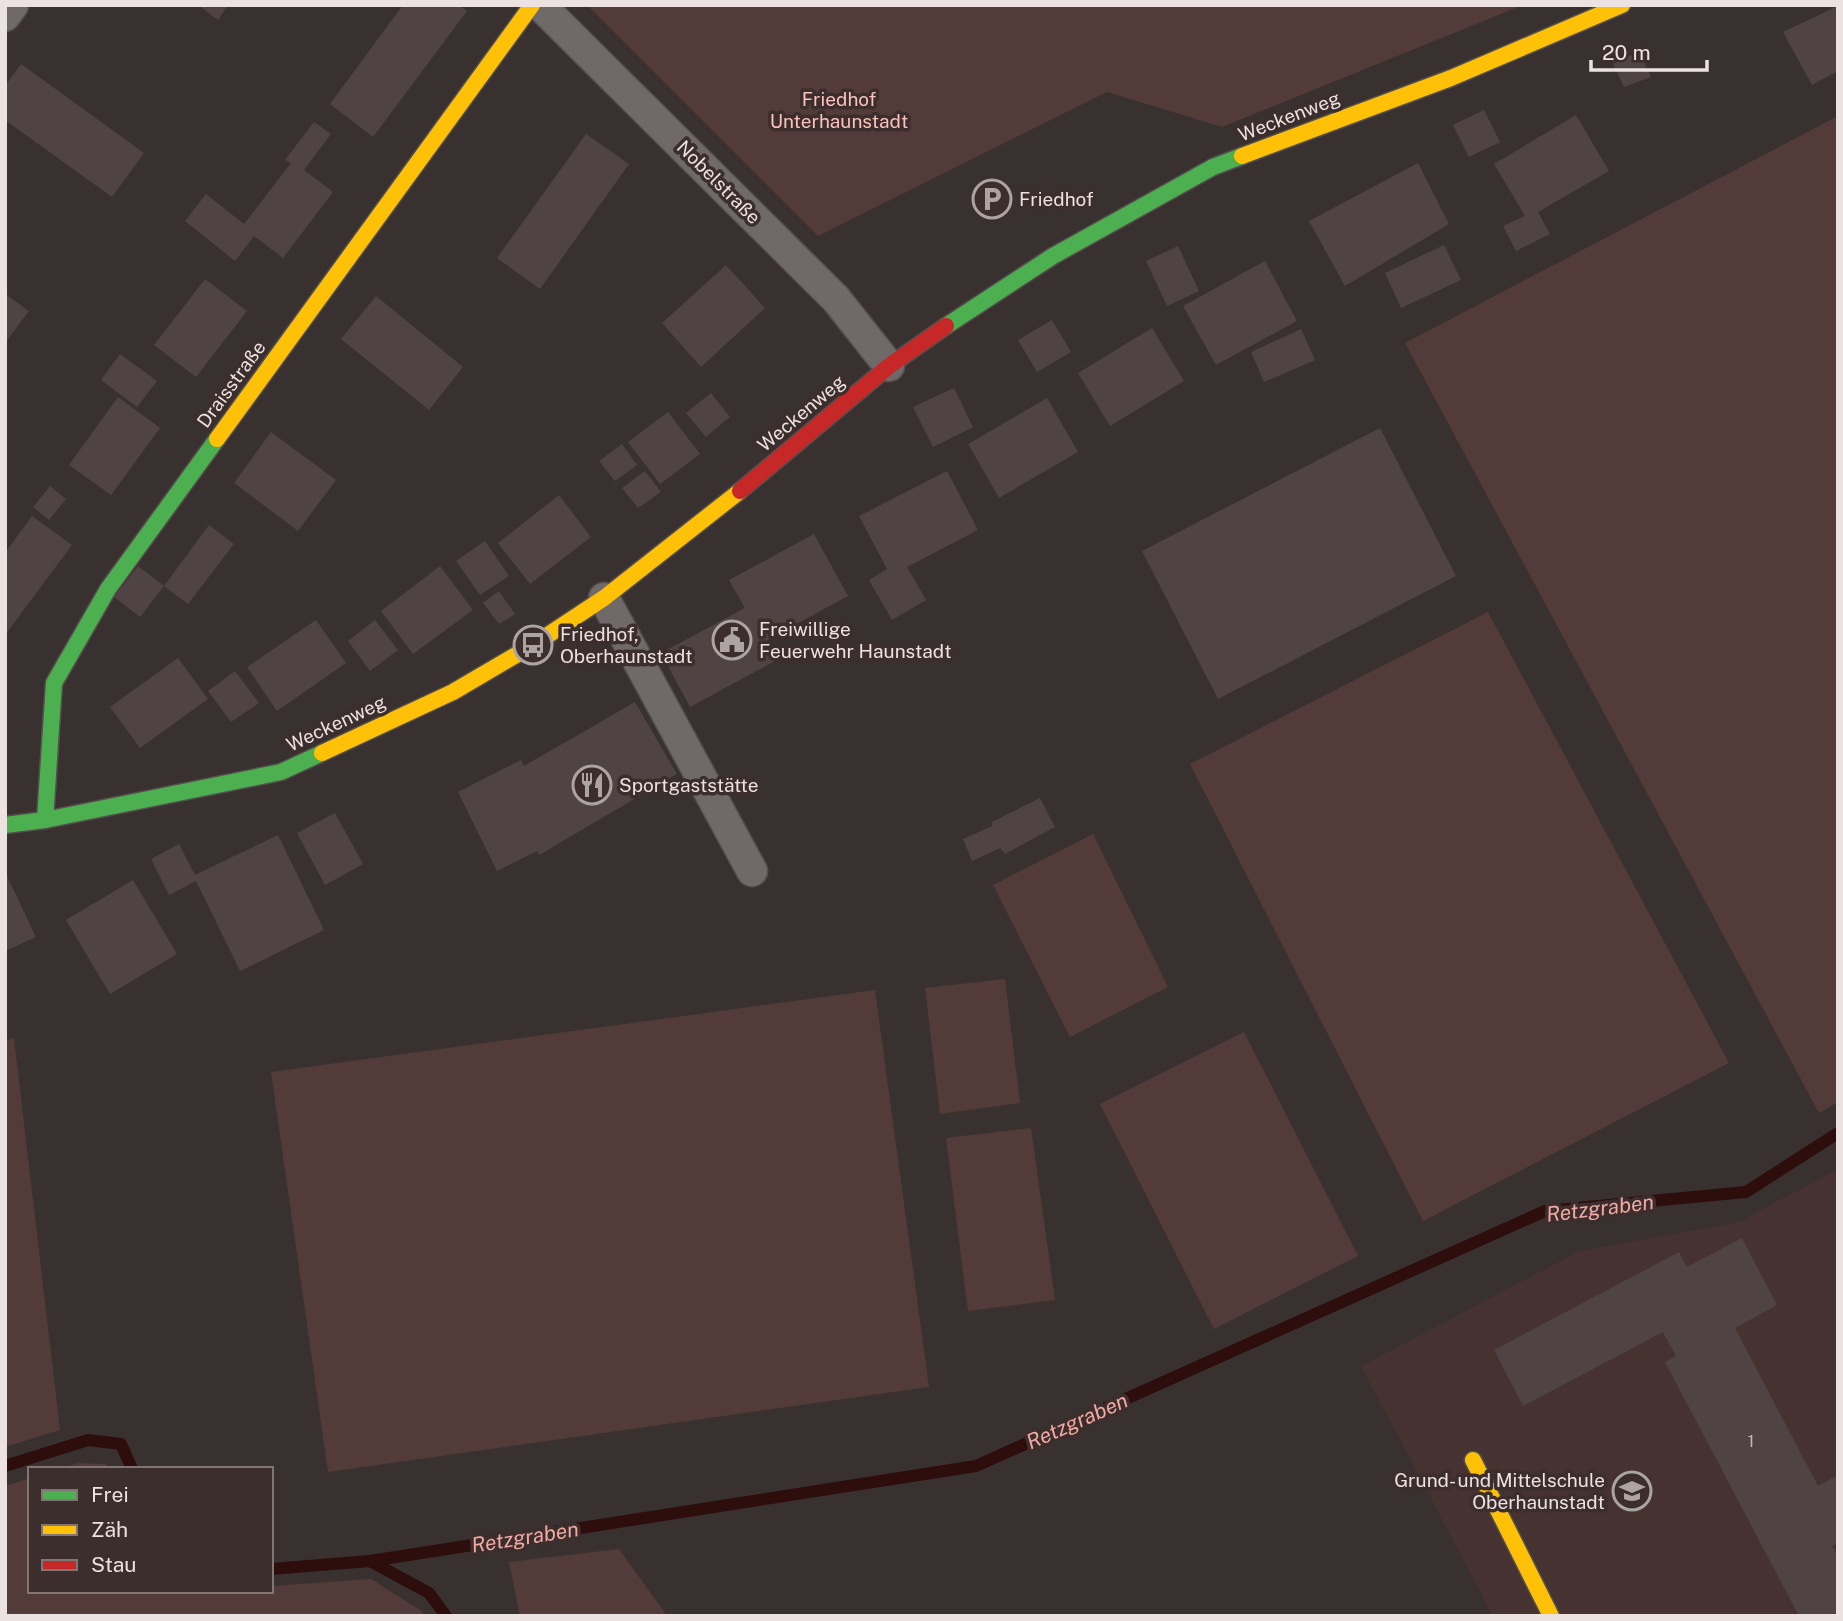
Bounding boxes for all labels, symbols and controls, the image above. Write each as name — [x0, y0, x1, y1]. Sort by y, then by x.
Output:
scale bar — [1591, 28, 1706, 72]
text: 20 m — [1602, 40, 1651, 65]
street label: Weckenweg — [1235, 86, 1343, 145]
park label: Friedhof Unterhaunstadt — [770, 88, 908, 132]
street label: Nobelstraße — [673, 136, 765, 228]
parking icon: Friedhof — [971, 178, 1013, 220]
place label: Friedhof — [1019, 188, 1093, 210]
street label: Draisstraße — [192, 337, 270, 431]
street label: Weckenweg — [753, 370, 849, 456]
place label: Freiwillige Feuerwehr Haunstadt — [759, 618, 952, 662]
public building icon: Freiwillige Feuerwehr Haunstadt — [711, 619, 753, 661]
place label: Friedhof, Oberhaunstadt — [560, 623, 693, 667]
bus stop icon: Friedhof, Oberhaunstadt — [512, 624, 554, 666]
street label: Weckenweg — [283, 690, 389, 756]
restaurant icon: Sportgaststätte — [571, 764, 613, 806]
place label: Sportgaststätte — [619, 774, 758, 796]
water label: Retzgraben — [1545, 1189, 1655, 1227]
water label: Retzgraben — [1022, 1388, 1132, 1454]
house number: 1 — [1748, 1432, 1754, 1451]
legend — [28, 1467, 273, 1593]
place label: Grund- und Mittelschule Oberhaunstadt — [1394, 1469, 1605, 1513]
school or university icon: Grund- und Mittelschule Oberhaunstadt — [1611, 1470, 1653, 1512]
text: Frei — [91, 1482, 129, 1507]
water label: Retzgraben — [470, 1516, 580, 1558]
text: Zäh — [91, 1517, 128, 1542]
text: Stau — [91, 1552, 137, 1577]

